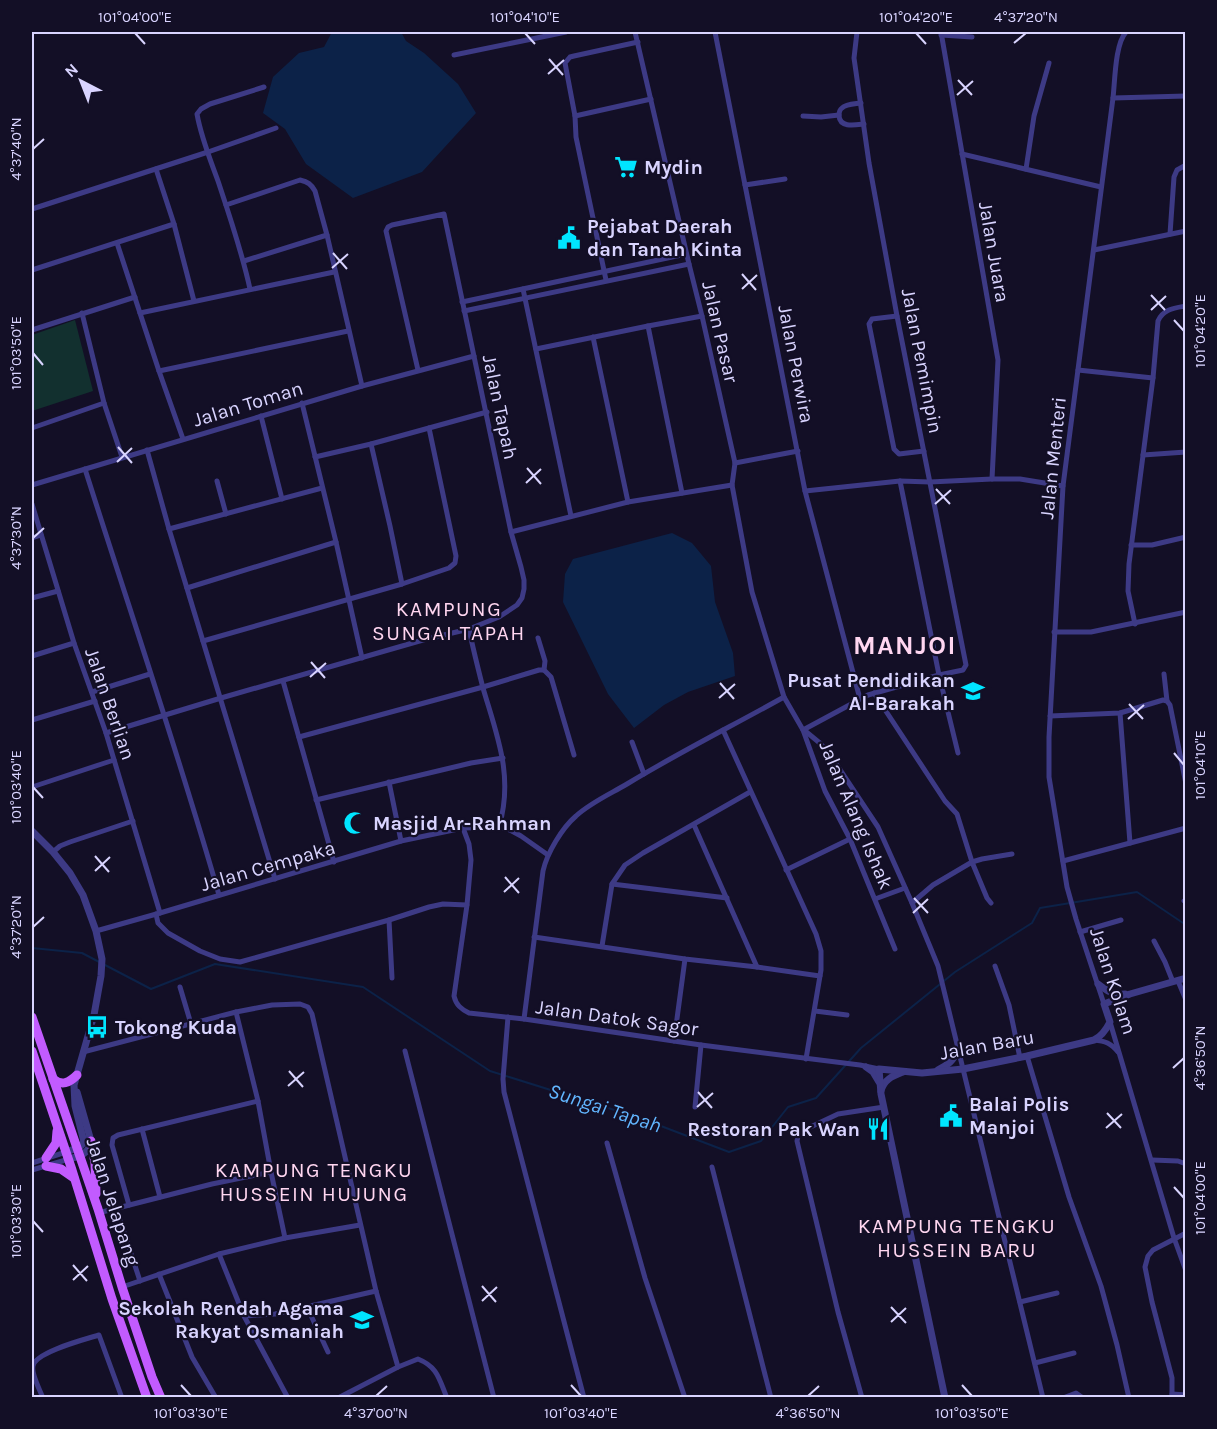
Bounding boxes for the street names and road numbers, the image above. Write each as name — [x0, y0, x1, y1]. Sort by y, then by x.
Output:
street label: Jalan Juara — [974, 200, 1014, 304]
street label: Jalan Pasar — [697, 279, 743, 386]
street label: Jalan Pemimpin — [897, 287, 947, 435]
street label: Jalan Perwira — [773, 303, 819, 425]
street label: Jalan Tapah — [478, 352, 522, 462]
street label: Jalan Toman — [190, 376, 306, 432]
street label: Jalan Menteri — [1035, 396, 1071, 520]
street label: Jalan Berlian — [80, 645, 140, 763]
street label: Jalan Alang Ishak — [814, 737, 898, 893]
street label: Jalan Cempaka — [198, 836, 338, 896]
street label: Jalan Kolam — [1085, 925, 1141, 1037]
street label: Jalan Datok Sagor — [534, 995, 700, 1041]
street label: Jalan Baru — [938, 1025, 1036, 1065]
street label: Jalan Jelapang — [81, 1135, 145, 1269]

